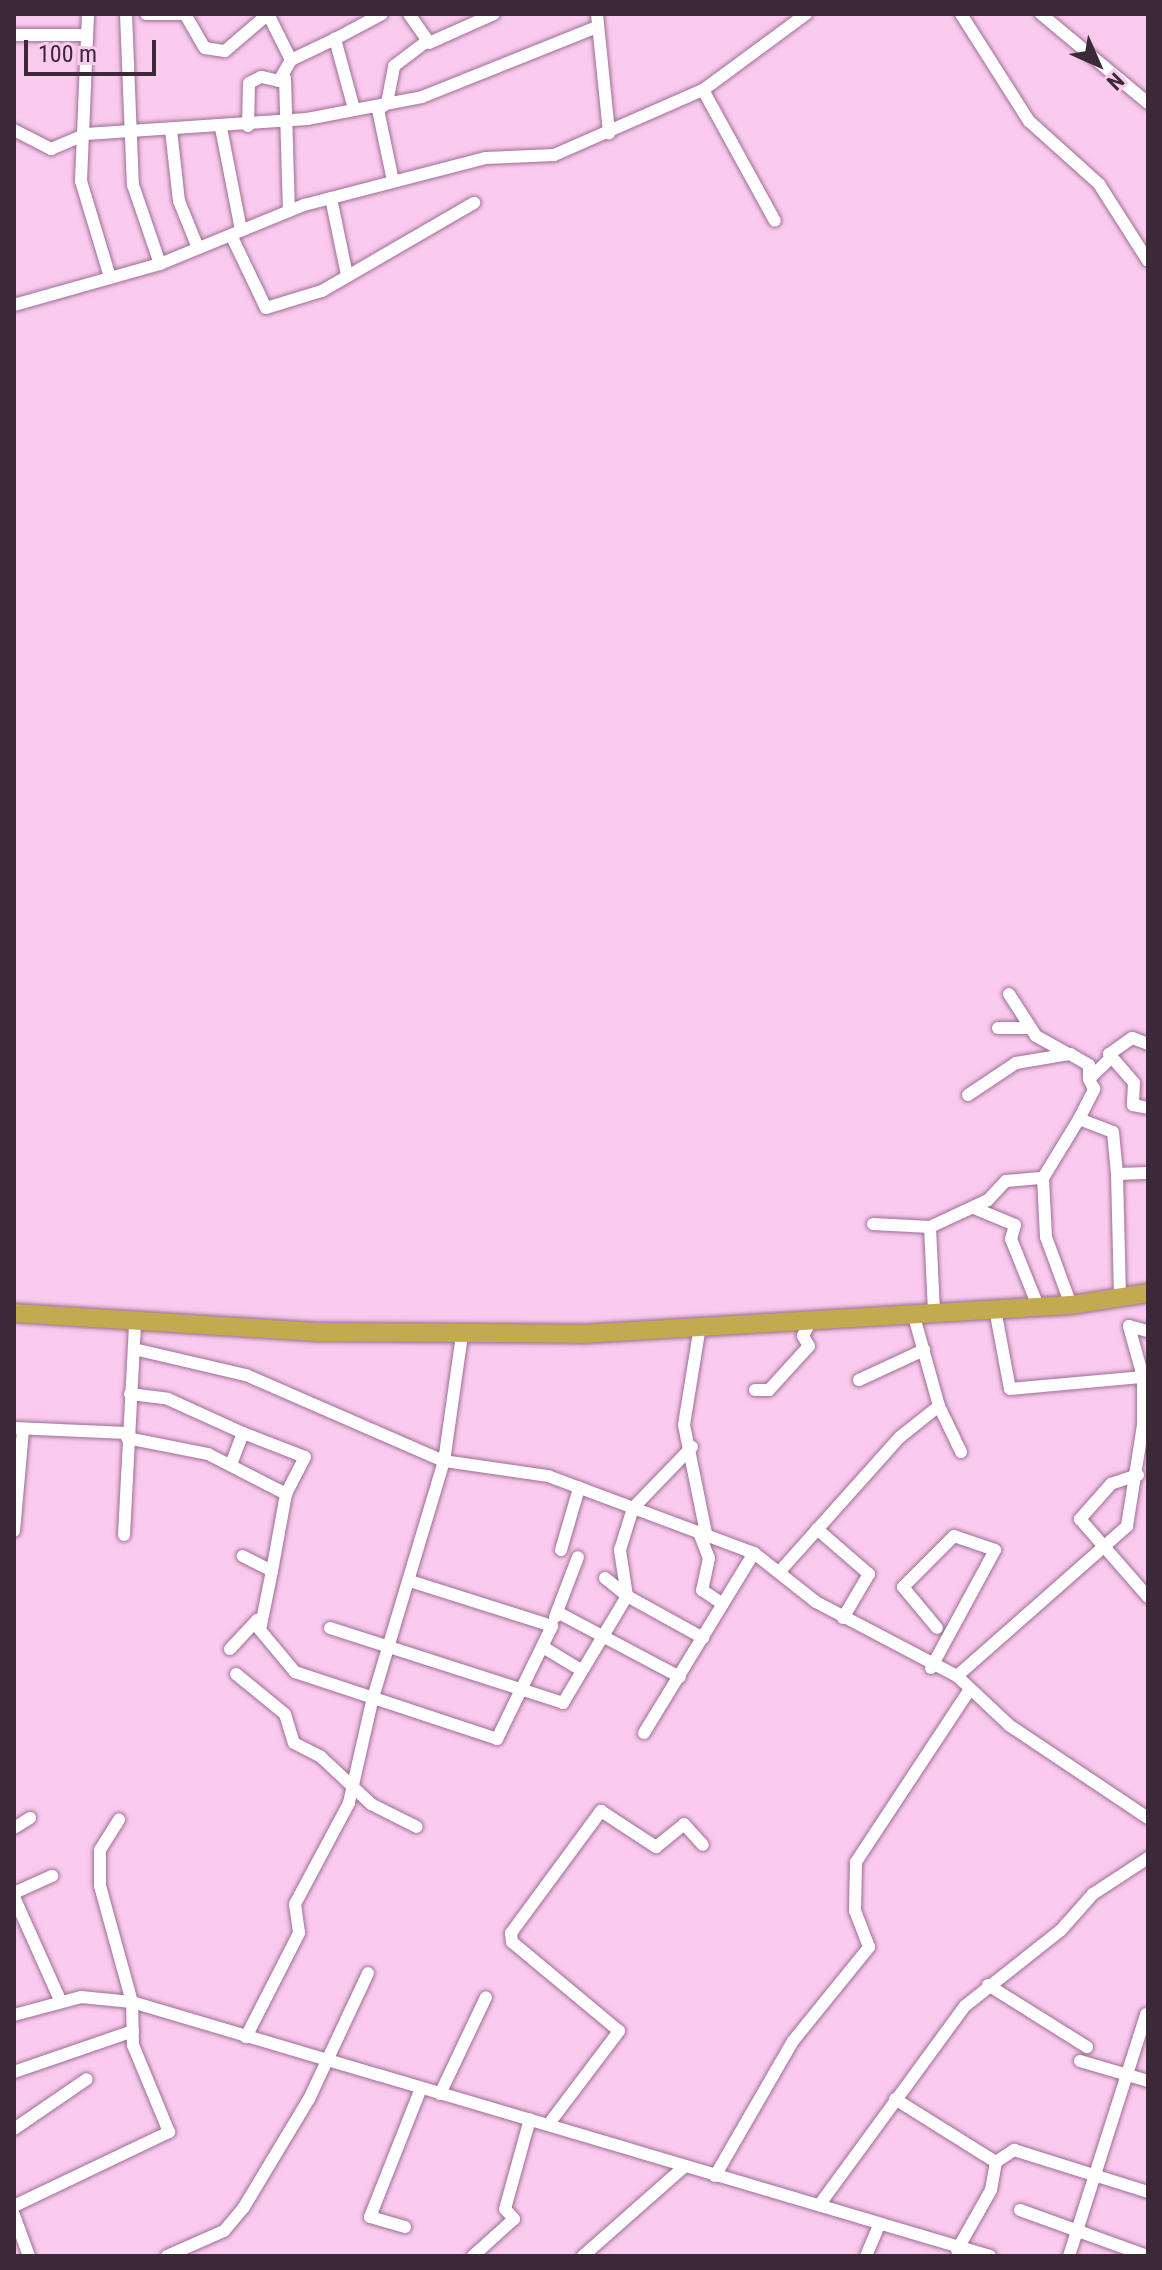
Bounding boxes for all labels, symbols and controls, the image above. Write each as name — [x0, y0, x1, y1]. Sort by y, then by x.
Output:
scale bar — [28, 24, 160, 74]
north arrow — [1058, 24, 1138, 104]
text: 100 m — [38, 40, 97, 68]
text: N — [1102, 68, 1129, 95]

